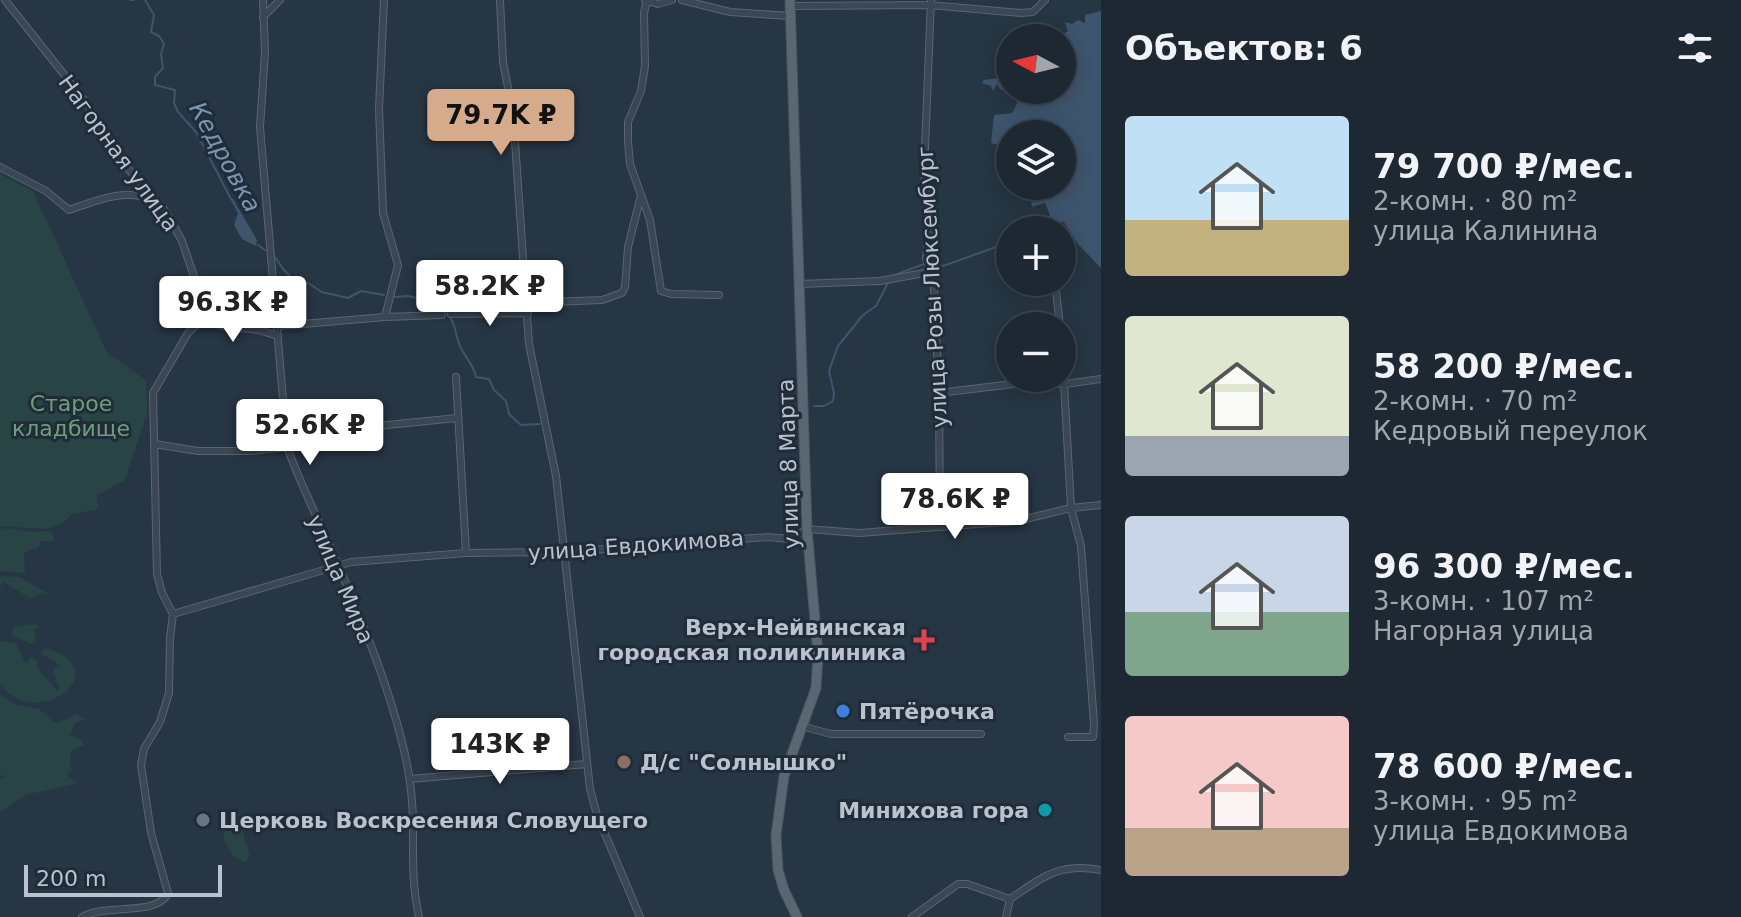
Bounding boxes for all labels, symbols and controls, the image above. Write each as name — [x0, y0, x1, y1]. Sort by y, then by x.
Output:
north arrow — [996, 24, 1076, 104]
map controls — [996, 24, 1076, 392]
icon: filters — [1673, 26, 1717, 70]
text: Объектов: 6 — [1125, 28, 1363, 68]
street label: Нагорная улица — [54, 70, 184, 236]
pin: 79.7K ₽ — [427, 89, 575, 157]
water label: Кедровка — [183, 97, 267, 217]
text: 79.7K ₽ — [445, 100, 557, 130]
button: layers — [996, 120, 1076, 200]
street label: улица Розы Люксембург — [913, 145, 952, 429]
text: 79 700 ₽/мес. — [1373, 146, 1635, 186]
icon: home — [1189, 148, 1285, 244]
text: 2-комн. · 80 m² — [1373, 186, 1577, 216]
button: + — [996, 216, 1076, 296]
text: улица Калинина — [1373, 216, 1599, 246]
pin: 58.2K ₽ — [416, 260, 564, 328]
text: 58.2K ₽ — [434, 271, 546, 301]
pin: 96.3K ₽ — [159, 276, 307, 344]
text: 96.3K ₽ — [177, 287, 289, 317]
button: − — [996, 312, 1076, 392]
text: 58 200 ₽/мес. — [1373, 346, 1635, 386]
icon: home — [1189, 348, 1285, 444]
street label: улица 8 Марта — [773, 378, 804, 550]
text: 2-комн. · 70 m² — [1373, 386, 1577, 416]
park label: Старое кладбище — [12, 391, 130, 441]
pin: 52.6K ₽ — [236, 399, 384, 467]
text: 52.6K ₽ — [254, 410, 366, 440]
text: Кедровый переулок — [1373, 416, 1648, 446]
pin: 78.6K ₽ — [881, 473, 1029, 541]
text: 78.6K ₽ — [899, 484, 1011, 514]
street label: улица Мира — [302, 511, 379, 647]
street label: улица Евдокимова — [527, 525, 745, 566]
text: 96 300 ₽/мес. — [1373, 546, 1635, 586]
icon: home — [1189, 548, 1285, 644]
text: 3-комн. · 107 m² — [1373, 586, 1594, 616]
place label: Верх-Нейвинская городская поликлиника — [597, 615, 906, 665]
text: Нагорная улица — [1373, 616, 1594, 646]
marker: Верх-Нейвинская городская поликлиника — [913, 629, 935, 651]
place label: Пятёрочка — [859, 699, 995, 724]
marker: Пятёрочка — [834, 702, 852, 720]
pin: 143K ₽ — [435, 718, 565, 786]
text: 143K ₽ — [449, 729, 551, 759]
text: 78 600 ₽/мес. — [1373, 746, 1635, 786]
icon: home — [1189, 748, 1285, 844]
place label: Д/с "Солнышко" — [640, 750, 847, 775]
marker: Д/с "Солнышко" — [615, 753, 633, 771]
text: 3-комн. · 95 m² — [1373, 786, 1577, 816]
place label: Минихова гора — [838, 798, 1029, 823]
marker: Минихова гора — [1036, 801, 1054, 819]
place label: Церковь Воскресения Словущего — [219, 808, 648, 833]
marker: Церковь Воскресения Словущего — [194, 811, 212, 829]
text: улица Евдокимова — [1373, 816, 1629, 846]
scale bar — [24, 861, 222, 897]
text: 200 m — [36, 866, 106, 891]

